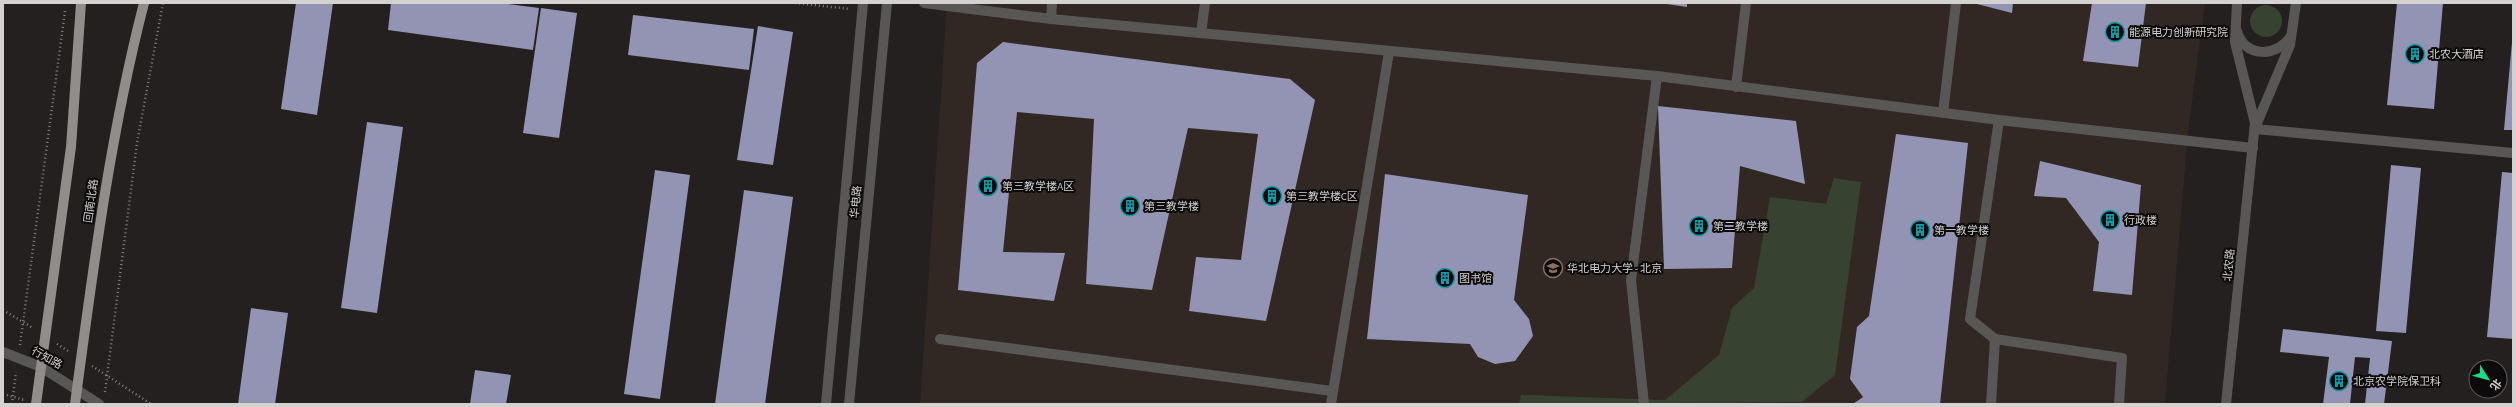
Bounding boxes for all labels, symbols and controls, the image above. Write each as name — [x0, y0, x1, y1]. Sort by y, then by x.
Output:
building icon: 能源电力创新研究院 — [2104, 21, 2126, 43]
place label: 能源电力创新研究院 — [2129, 26, 2228, 38]
building icon: 北农大酒店 — [2404, 43, 2426, 65]
place label: 北农大酒店 — [2429, 48, 2484, 60]
building icon: 第三教学楼A区 — [977, 175, 999, 197]
street label: 回南北路 — [82, 178, 100, 224]
place label: 第三教学楼A区 — [1002, 180, 1074, 192]
street label: 华电路 — [848, 185, 863, 219]
building icon: 第三教学楼C区 — [1261, 185, 1283, 207]
place label: 第三教学楼C区 — [1286, 190, 1358, 202]
building icon: 第三教学楼 — [1119, 195, 1141, 217]
place label: 第三教学楼 — [1144, 200, 1199, 212]
building icon: 行政楼 — [2099, 209, 2121, 231]
place label: 行政楼 — [2124, 214, 2157, 226]
building icon: 第二教学楼 — [1688, 215, 1710, 237]
building icon: 第一教学楼 — [1909, 219, 1931, 241]
place label: 第二教学楼 — [1713, 220, 1768, 232]
place label: 第一教学楼 — [1934, 224, 1989, 236]
street label: 北农路 — [2221, 248, 2236, 282]
school or university icon: 华北电力大学 - 北京 — [1542, 257, 1564, 279]
place label: 华北电力大学 - 北京 — [1567, 262, 1662, 274]
building icon: 图书馆 — [1434, 267, 1456, 289]
place label: 图书馆 — [1459, 272, 1492, 284]
street label: 行知路 — [30, 344, 65, 371]
north arrow — [2468, 359, 2508, 399]
building icon: 北京农学院保卫科 — [2328, 370, 2350, 392]
place label: 北京农学院保卫科 — [2353, 375, 2441, 387]
text: 北 — [2488, 377, 2503, 392]

